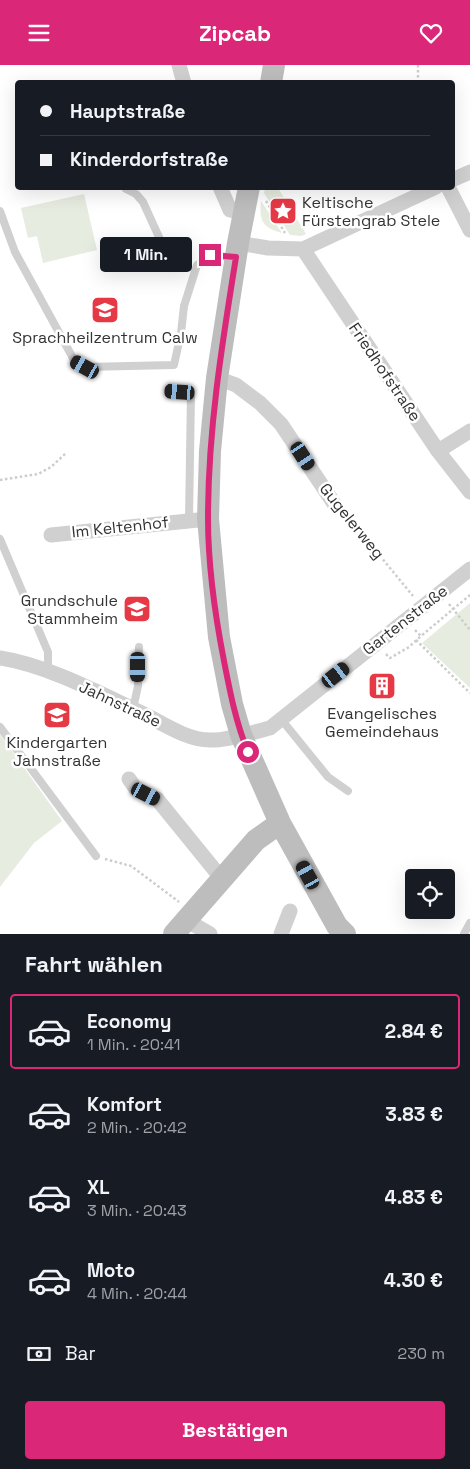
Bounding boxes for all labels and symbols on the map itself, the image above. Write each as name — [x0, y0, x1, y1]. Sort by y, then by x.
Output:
place label: Keltische Fürstengrab Stele — [302, 192, 440, 231]
place icon: Keltische Fürstengrab Stele — [268, 196, 298, 226]
callout: 1 Min. — [100, 237, 192, 273]
route end — [199, 244, 221, 266]
school or university icon: Sprachheilzentrum Calw — [90, 295, 120, 325]
street label: Friedhofstraße — [344, 319, 426, 425]
place label: Sprachheilzentrum Calw — [12, 327, 198, 348]
car — [68, 353, 101, 381]
car — [164, 383, 195, 401]
car — [288, 439, 317, 473]
street label: Gugelerweg — [315, 479, 389, 563]
street label: Im Keltenhof — [70, 511, 170, 543]
street label: Gartenstraße — [358, 580, 452, 660]
place label: Grundschule Stammheim — [21, 590, 118, 629]
school or university icon: Grundschule Stammheim — [122, 594, 152, 624]
car — [130, 652, 145, 682]
car — [319, 660, 352, 690]
building icon: Evangelisches Gemeindehaus — [367, 671, 397, 701]
street label: Jahnstraße — [76, 676, 164, 732]
school or university icon: Kindergarten Jahnstraße — [42, 700, 72, 730]
place label: Evangelisches Gemeindehaus — [325, 703, 439, 742]
place label: Kindergarten Jahnstraße — [7, 732, 107, 771]
route start — [237, 741, 259, 763]
car — [129, 781, 162, 807]
car — [294, 858, 321, 892]

